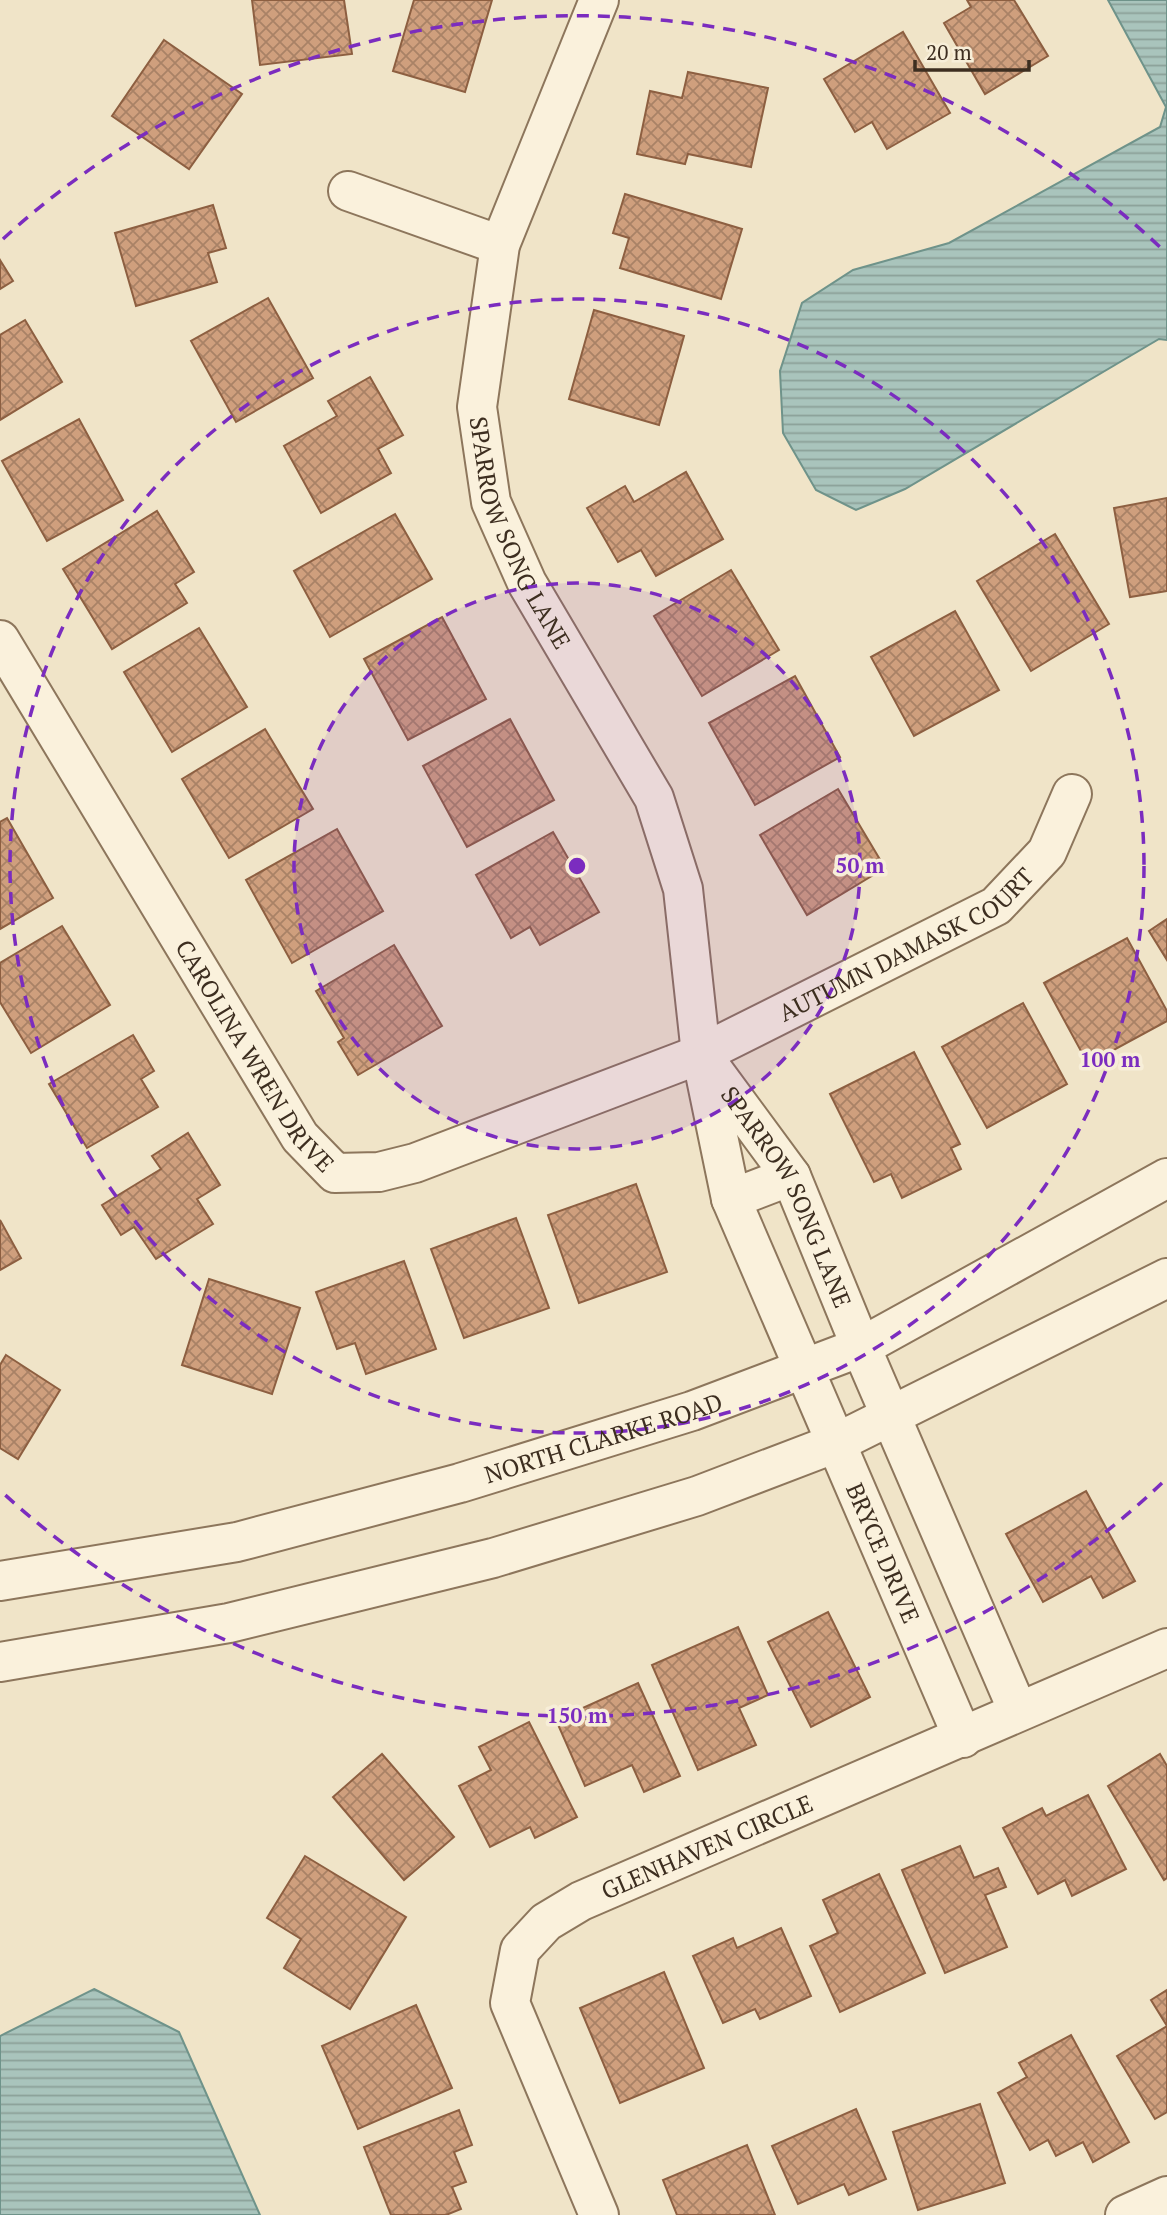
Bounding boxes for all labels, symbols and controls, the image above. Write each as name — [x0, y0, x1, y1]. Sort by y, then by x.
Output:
scale bar — [915, 28, 1029, 72]
text: 20 m — [926, 38, 972, 66]
street label: SPARROW SONG LANE — [463, 414, 578, 655]
text: 50 m — [836, 851, 885, 879]
centre of rings — [565, 854, 589, 878]
street label: AUTUMN DAMASK COURT — [773, 860, 1040, 1029]
street label: CAROLINA WREN DRIVE — [169, 934, 341, 1179]
text: 100 m — [1080, 1045, 1141, 1073]
street label: SPARROW SONG LANE — [714, 1080, 859, 1312]
street label: NORTH CLARKE ROAD — [480, 1385, 727, 1490]
street label: BRYCE DRIVE — [839, 1478, 928, 1628]
text: 150 m — [547, 1701, 608, 1729]
street label: GLENHAVEN CIRCLE — [596, 1787, 818, 1906]

